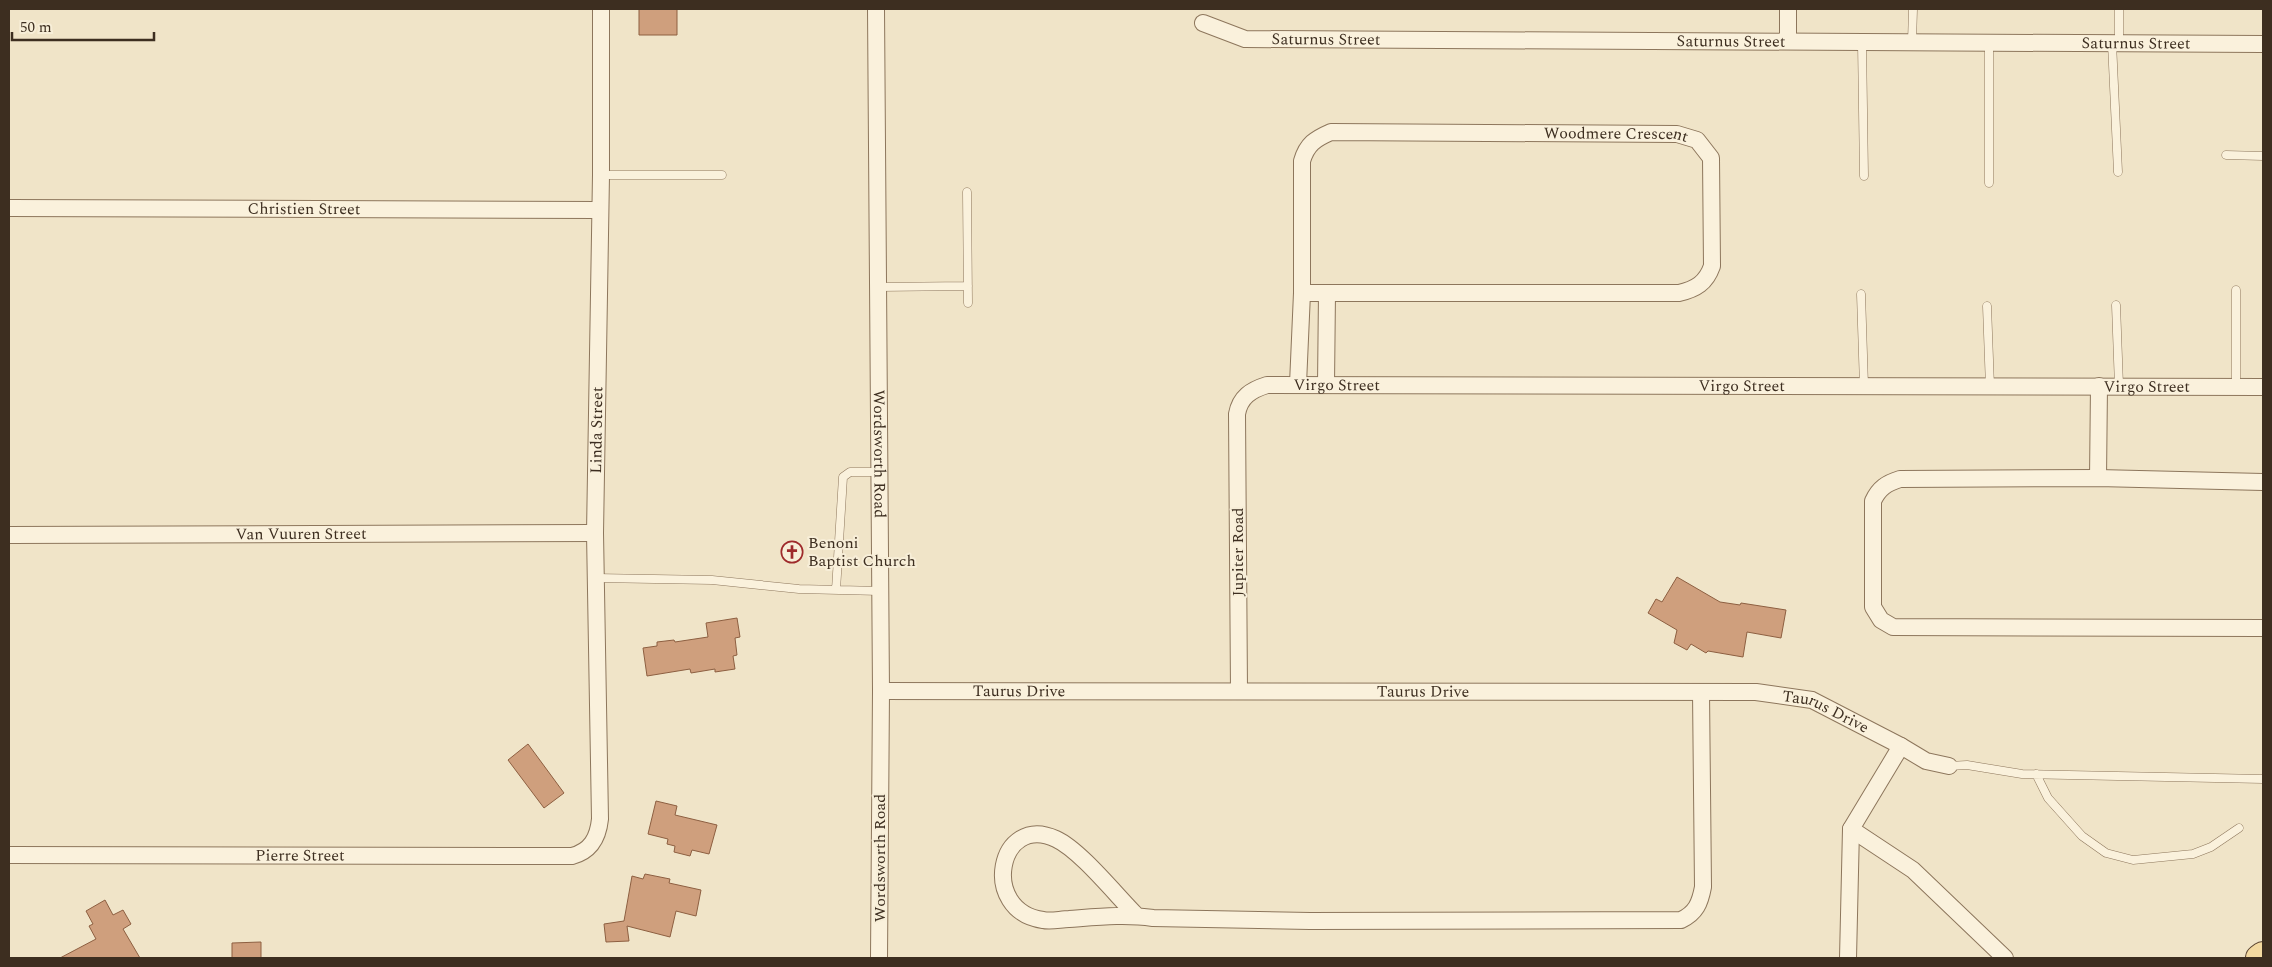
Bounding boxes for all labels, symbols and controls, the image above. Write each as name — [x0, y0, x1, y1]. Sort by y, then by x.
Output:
scale bar — [12, 10, 155, 42]
text: 50 m — [20, 16, 52, 39]
street label: Saturnus Street — [1272, 27, 1381, 52]
street label: Saturnus Street — [1677, 29, 1786, 54]
street label: Saturnus Street — [2082, 31, 2191, 56]
street label: Woodmere Crescent — [1544, 121, 1692, 149]
street label: Christien Street — [248, 197, 361, 221]
street label: Virgo Street — [1293, 373, 1380, 397]
street label: Virgo Street — [1698, 374, 1785, 398]
street label: Virgo Street — [2103, 375, 2190, 399]
street label: Linda Street — [584, 386, 609, 474]
street label: Wordsworth Road — [867, 390, 892, 518]
street label: Jupiter Road — [1226, 507, 1250, 596]
street label: Van Vuuren Street — [235, 522, 367, 546]
place label: Benoni Baptist Church — [808, 531, 916, 573]
church icon: Benoni Baptist Church — [780, 540, 804, 564]
street label: Taurus Drive — [973, 679, 1065, 703]
street label: Taurus Drive — [1377, 680, 1469, 704]
street label: Taurus Drive — [1781, 684, 1873, 739]
street label: Wordsworth Road — [868, 794, 892, 922]
street label: Pierre Street — [255, 843, 345, 868]

